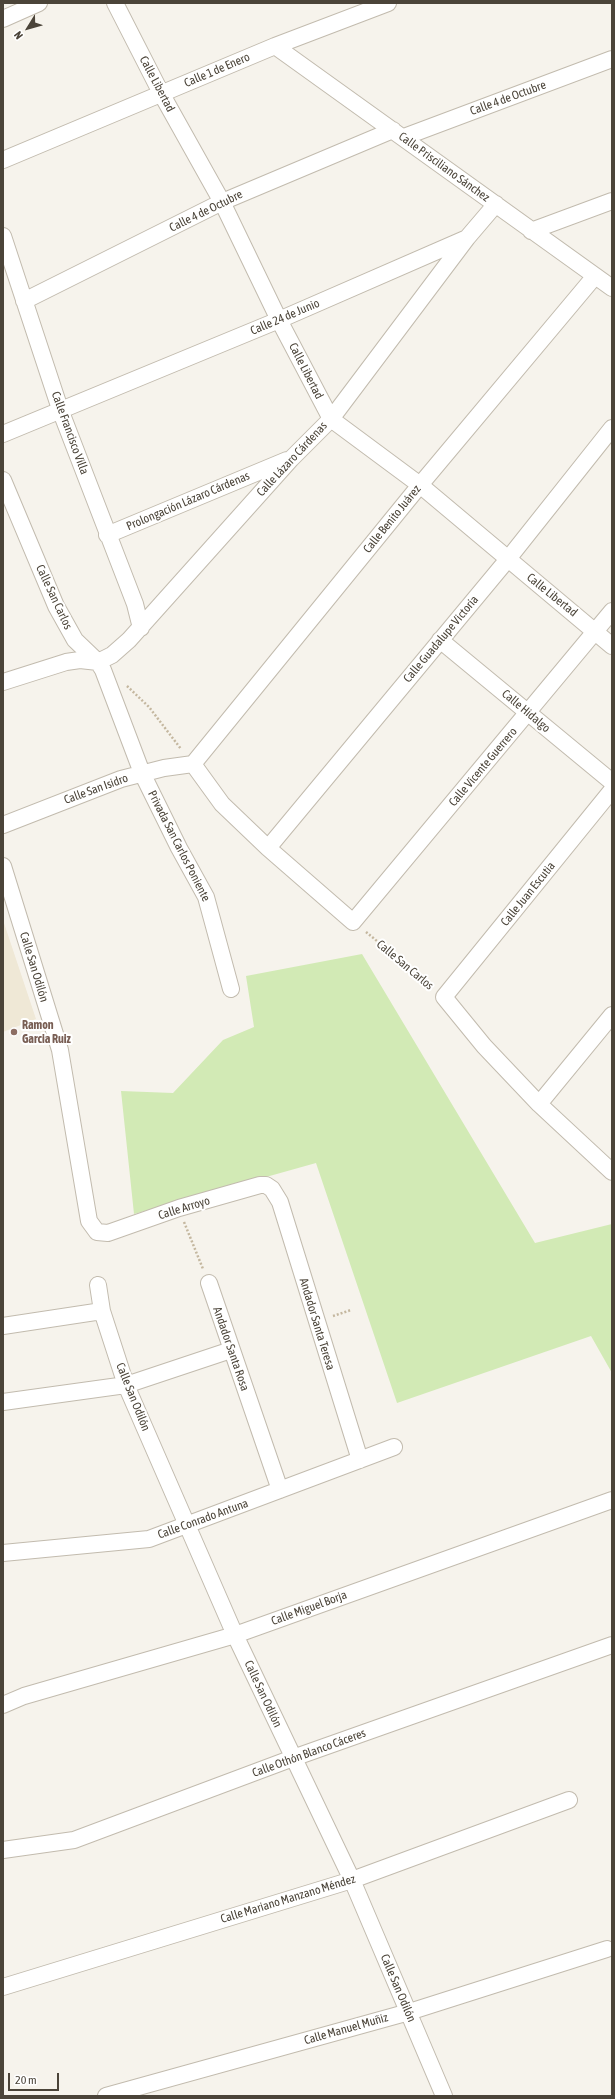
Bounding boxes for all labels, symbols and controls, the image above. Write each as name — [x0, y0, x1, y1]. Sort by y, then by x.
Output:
north arrow — [8, 8, 48, 48]
text: N — [12, 29, 25, 41]
street label: Calle 1 de Enero — [182, 50, 252, 90]
street label: Calle Libertad — [136, 54, 178, 114]
street label: Calle 4 de Octubre — [468, 78, 548, 118]
street label: Calle Prisciliano Sánchez — [396, 129, 492, 205]
street label: Calle 4 de Octubre — [167, 187, 245, 235]
street label: Calle 24 de Junio — [248, 296, 322, 338]
street label: Calle Libertad — [286, 341, 326, 401]
street label: Calle Francisco Villa — [48, 389, 92, 477]
street label: Calle Lázaro Cárdenas — [254, 419, 330, 499]
street label: Prolongación Lázaro Cárdenas — [124, 468, 252, 534]
street label: Calle Benito Juárez — [360, 482, 424, 556]
street label: Calle San Carlos — [33, 562, 75, 632]
street label: Calle Libertad — [524, 570, 580, 620]
street label: Calle Guadalupe Victoria — [400, 593, 482, 685]
street label: Calle Hidalgo — [499, 687, 553, 735]
street label: Calle Vicente Guerrero — [446, 725, 520, 809]
street label: Calle San Isidro — [62, 771, 130, 807]
street label: Privada San Carlos Poniente — [145, 788, 213, 904]
street label: Calle Juan Escutia — [498, 859, 558, 929]
street label: Calle San Odilón — [17, 930, 51, 1004]
street label: Calle San Carlos — [374, 937, 436, 993]
place label: Ramon Garcia Ruiz — [22, 1018, 71, 1046]
marker: Ramon Garcia Ruiz — [9, 1027, 19, 1037]
street label: Calle Arroyo — [156, 1193, 212, 1223]
street label: Andador Santa Teresa — [296, 1276, 338, 1372]
street label: Andador Santa Rosa — [210, 1305, 252, 1393]
street label: Calle San Odilón — [113, 1361, 153, 1433]
street label: Calle Conrado Antuna — [156, 1496, 250, 1542]
street label: Calle Miguel Borja — [269, 1588, 349, 1628]
street label: Calle San Odilón — [241, 1658, 285, 1730]
street label: Calle Othón Blanco Cáceres — [250, 1726, 368, 1780]
street label: Calle Mariano Manzano Méndez — [219, 1872, 357, 1926]
street label: Calle San Odilón — [377, 1952, 419, 2024]
street label: Calle Manuel Muñiz — [302, 2010, 390, 2048]
scale bar — [10, 2065, 61, 2091]
text: 20 m — [15, 2073, 37, 2087]

